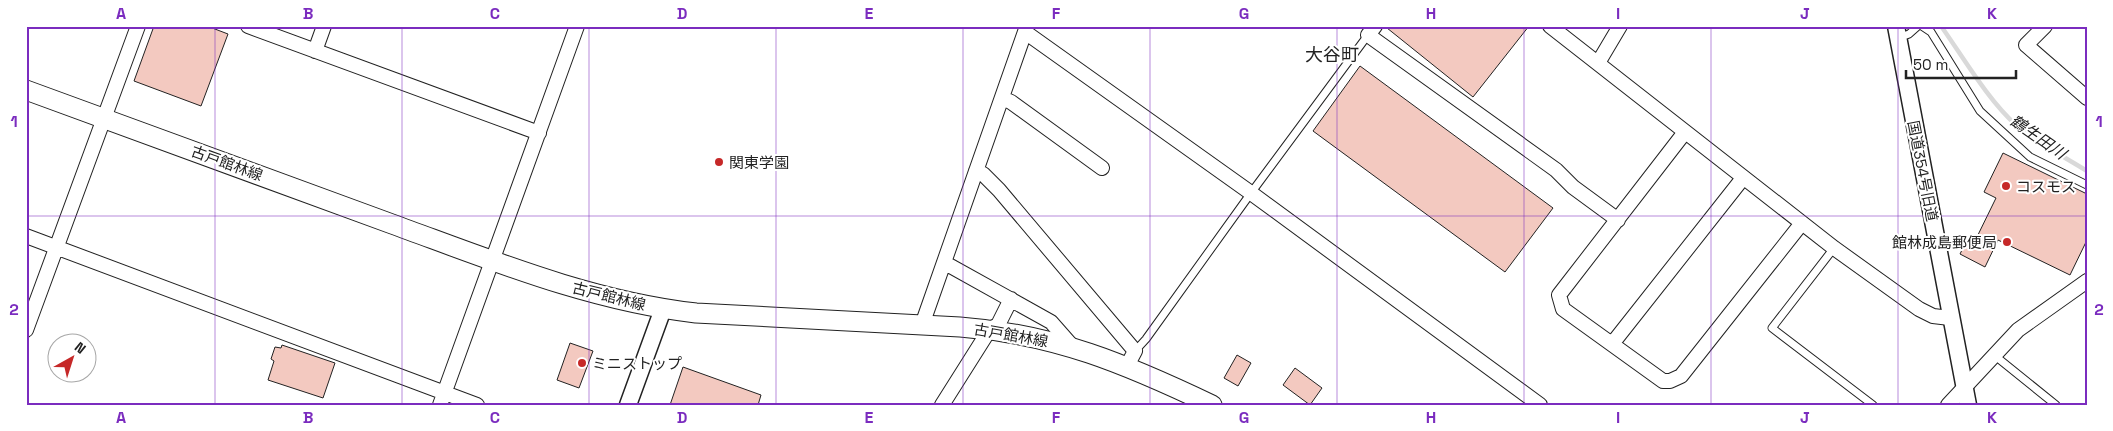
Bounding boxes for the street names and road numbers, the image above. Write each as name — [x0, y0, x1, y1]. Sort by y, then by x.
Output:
street label: 国道354号旧道 — [1904, 119, 1942, 223]
street label: 古戸館林線 — [189, 141, 265, 185]
street label: 古戸館林線 — [570, 278, 648, 314]
street label: 古戸館林線 — [972, 319, 1050, 351]

